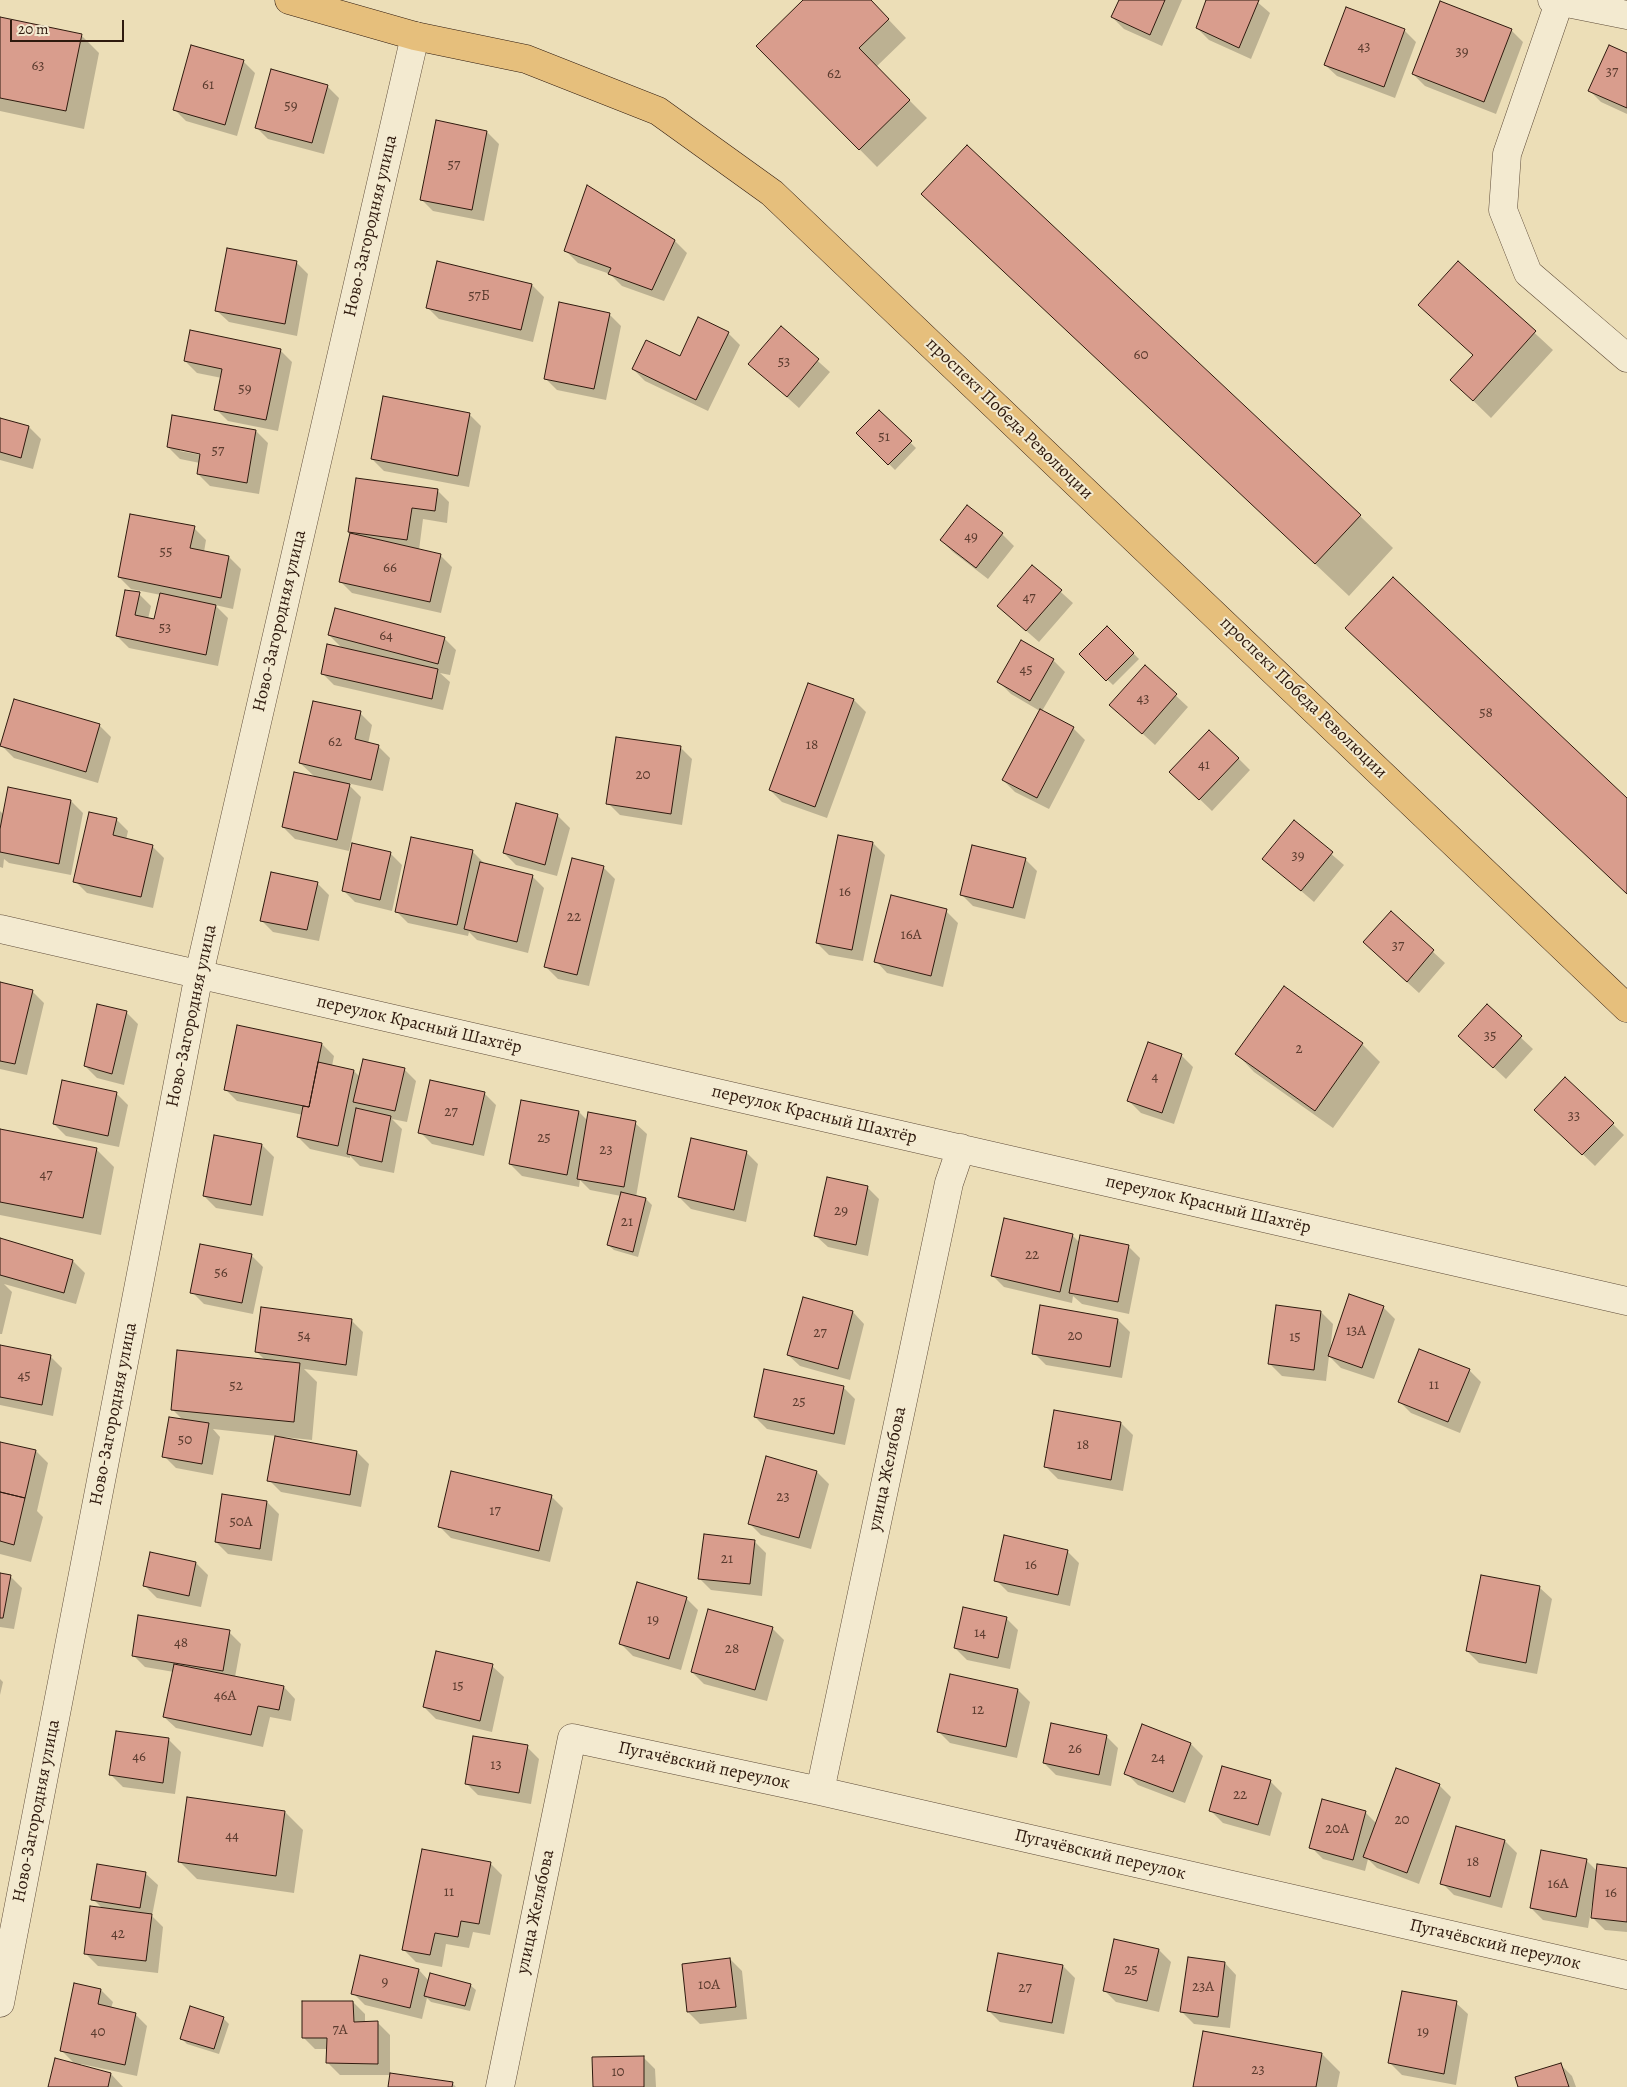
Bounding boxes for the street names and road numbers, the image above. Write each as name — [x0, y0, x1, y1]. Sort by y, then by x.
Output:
street label: Ново-Загородняя улица — [340, 133, 402, 319]
street label: проспект Победа Революции — [921, 333, 1097, 505]
street label: Ново-Загородняя улица — [249, 528, 311, 714]
street label: проспект Победа Революции — [1215, 612, 1391, 784]
street label: Ново-Загородняя улица — [162, 923, 222, 1109]
street label: переулок Красный Шахтёр — [314, 991, 524, 1059]
street label: переулок Красный Шахтёр — [709, 1081, 919, 1149]
street label: переулок Красный Шахтёр — [1103, 1171, 1313, 1239]
street label: Ново-Загородняя улица — [86, 1321, 142, 1507]
street label: улица Желябова — [864, 1405, 912, 1533]
street label: Ново-Загородняя улица — [9, 1718, 65, 1904]
street label: Пугачёвский переулок — [616, 1737, 792, 1795]
street label: Пугачёвский переулок — [1012, 1825, 1188, 1885]
street label: улица Желябова — [512, 1848, 560, 1976]
street label: Пугачёвский переулок — [1407, 1915, 1583, 1975]

